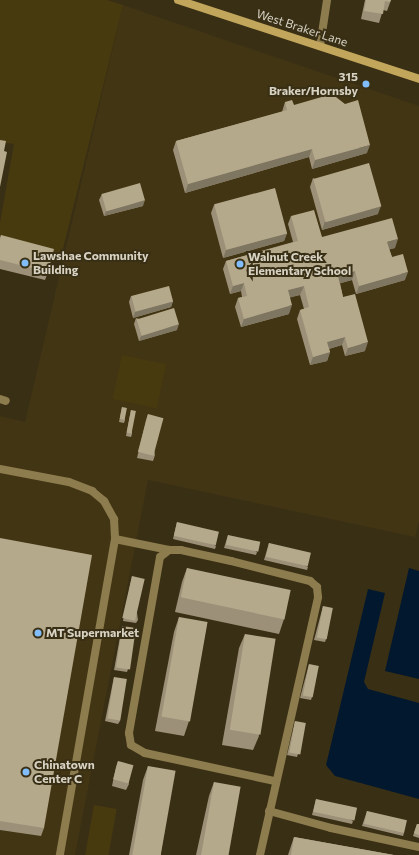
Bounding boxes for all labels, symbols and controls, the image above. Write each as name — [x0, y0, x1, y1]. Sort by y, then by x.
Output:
street label: West Braker Lane — [255, 6, 349, 50]
place label: 315 Braker/Hornsby — [269, 70, 358, 98]
marker: 315 Braker/Hornsby — [361, 79, 371, 89]
place label: Lawshae Community Building — [33, 249, 149, 277]
place label: Walnut Creek Elementary School — [248, 250, 351, 278]
marker: Lawshae Community Building — [20, 258, 30, 268]
marker: Walnut Creek Elementary School — [235, 259, 245, 269]
place label: MT Supermarket — [46, 626, 139, 640]
marker: MT Supermarket — [33, 628, 43, 638]
place label: Chinatown Center C — [34, 758, 95, 786]
marker: Chinatown Center C — [21, 767, 31, 777]

